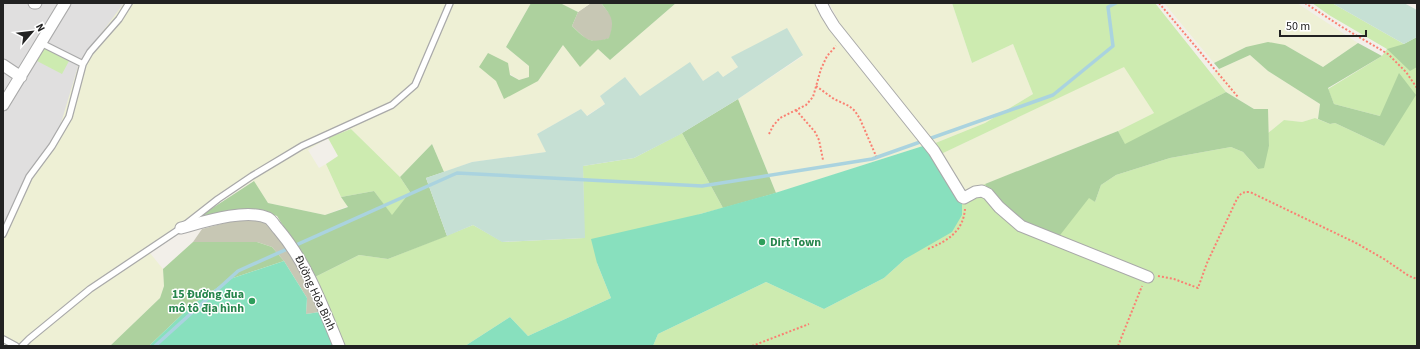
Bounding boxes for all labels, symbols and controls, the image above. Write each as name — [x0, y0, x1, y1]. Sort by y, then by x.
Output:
north arrow — [12, 12, 52, 52]
scale bar — [1280, 12, 1366, 38]
text: 50 m — [1286, 18, 1310, 35]
text: N — [32, 21, 49, 34]
place label: Dirt Town — [770, 234, 821, 251]
marker: Dirt Town — [757, 237, 767, 247]
street label: Đường Hòa Bình — [290, 253, 340, 333]
place label: 15 Đường đua mô tô địa hình — [168, 286, 244, 317]
marker: 15 Đường đua mô tô địa hình — [247, 296, 257, 306]

